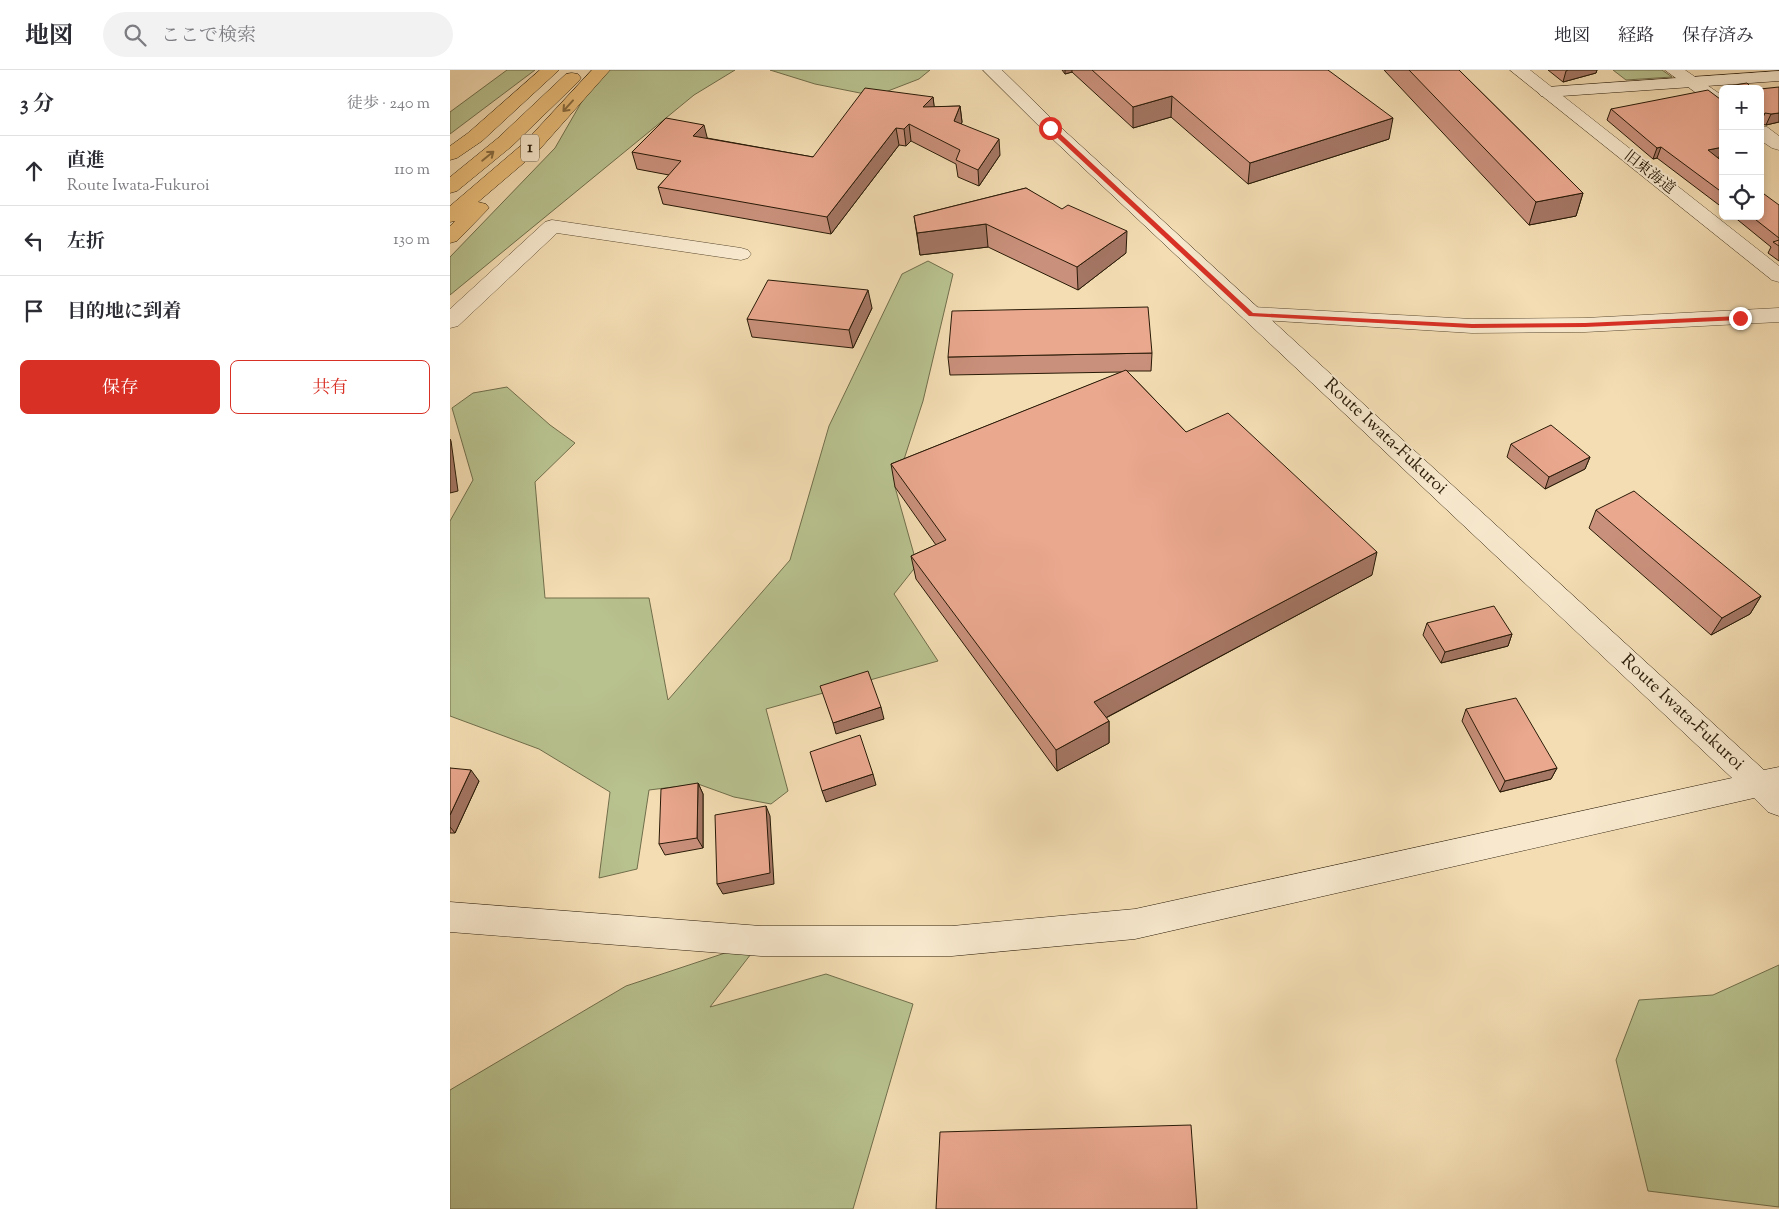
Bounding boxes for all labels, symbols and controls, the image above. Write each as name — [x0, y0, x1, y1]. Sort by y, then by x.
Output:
search box — [103, 12, 453, 57]
text: 地図 — [25, 20, 73, 54]
icon: search — [121, 21, 149, 49]
text: ここで検索 — [161, 23, 256, 50]
text: 地図 — [1554, 24, 1590, 50]
text: 経路 — [1618, 24, 1654, 50]
text: 保存済み — [1682, 24, 1754, 50]
map controls — [1719, 85, 1764, 220]
button: + — [1719, 85, 1764, 130]
text: 3 分 — [20, 90, 54, 120]
text: 徒歩 · 240 m — [347, 93, 430, 116]
one-way arrow — [563, 100, 574, 113]
route start — [1039, 117, 1062, 140]
button: − — [1719, 130, 1764, 175]
road number: 1 — [521, 134, 539, 162]
street label: 旧東海道 — [1619, 146, 1679, 200]
text: 直進 — [67, 148, 105, 175]
one-way arrow — [481, 150, 494, 161]
icon: ahead — [20, 157, 48, 185]
text: 110 m — [394, 159, 430, 182]
text: Route Iwata-Fukuroi — [67, 175, 210, 198]
button: locate — [1719, 175, 1764, 220]
icon: left — [20, 227, 48, 255]
text: 左折 — [67, 229, 105, 256]
text: 130 m — [393, 229, 430, 252]
icon: arrive — [20, 297, 48, 325]
text: 目的地に到着 — [67, 299, 181, 326]
route end — [1729, 307, 1752, 330]
button: 保存 — [20, 360, 220, 414]
button: 共有 — [230, 360, 430, 414]
street label: Route Iwata-Fukuroi — [1317, 373, 1453, 501]
street label: Route Iwata-Fukuroi — [1614, 649, 1750, 777]

